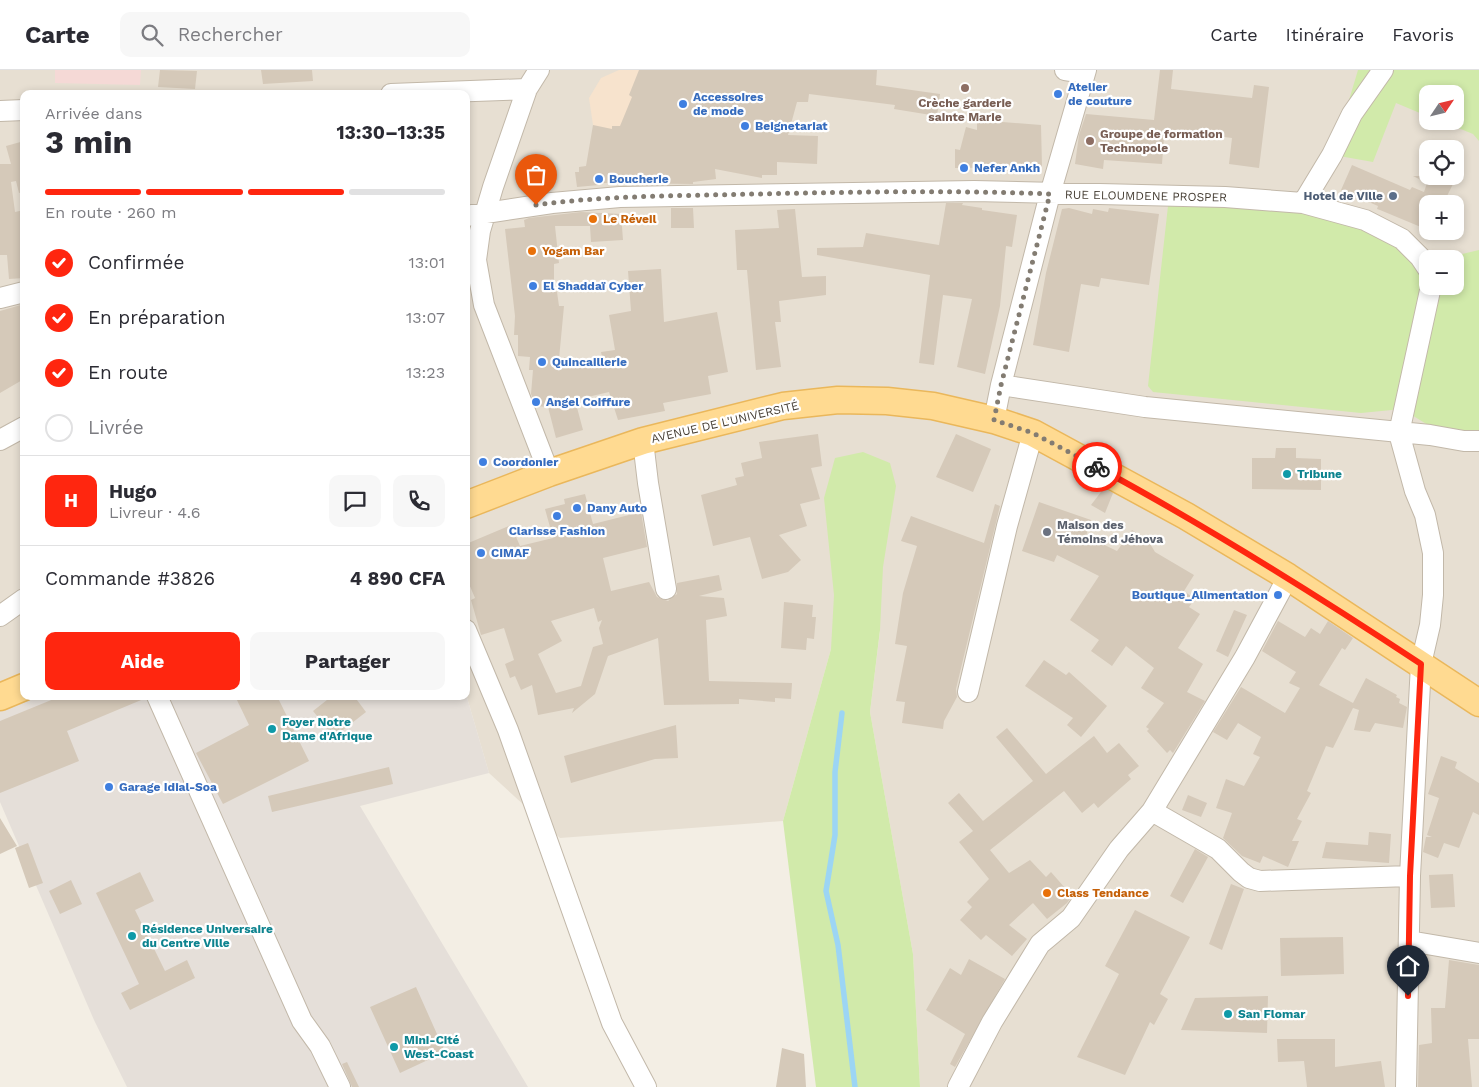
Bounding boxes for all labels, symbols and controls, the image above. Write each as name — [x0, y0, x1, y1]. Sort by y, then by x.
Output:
search box — [120, 12, 470, 57]
text: Carte — [25, 21, 90, 49]
icon: search — [138, 21, 166, 49]
text: Rechercher — [178, 23, 283, 46]
text: Carte — [1210, 24, 1258, 45]
text: Itinéraire — [1286, 24, 1364, 45]
text: Favoris — [1392, 24, 1454, 45]
place label: Atelier de couture — [1068, 80, 1132, 108]
marker: Crèche garderie sainte Marie — [959, 82, 971, 94]
north arrow — [1419, 85, 1464, 130]
map controls — [1419, 85, 1464, 295]
marker: Atelier de couture — [1052, 88, 1064, 100]
place label: Accessoires de mode — [693, 90, 764, 118]
place label: Crèche garderie sainte Marie — [918, 96, 1012, 124]
marker: Accessoires de mode — [677, 98, 689, 110]
text: Arrivée dans — [45, 104, 143, 123]
place label: Beignetariat — [755, 119, 828, 133]
marker: Beignetariat — [739, 120, 751, 132]
text: 13:30–13:35 — [336, 121, 445, 144]
text: 3 min — [45, 123, 132, 161]
place label: Groupe de formation Technopole — [1100, 127, 1223, 155]
marker: Groupe de formation Technopole — [1084, 135, 1096, 147]
button: locate — [1419, 140, 1464, 185]
pin — [515, 154, 557, 205]
icon: bag — [522, 161, 550, 189]
place label: Nefer Ankh — [974, 161, 1040, 175]
marker: Nefer Ankh — [958, 162, 970, 174]
place label: Boucherie — [609, 172, 669, 186]
marker: Boucherie — [593, 173, 605, 185]
street label: RUE ELOUMDENE PROSPER — [1065, 188, 1227, 204]
place label: Hotel de Ville — [1304, 189, 1383, 203]
marker: Hotel de Ville — [1387, 190, 1399, 202]
button: + — [1419, 195, 1464, 240]
text: En route · 260 m — [45, 203, 177, 222]
place label: Le Réveil — [603, 212, 657, 226]
marker: Le Réveil — [587, 213, 599, 225]
place label: Yogam Bar — [542, 244, 605, 258]
marker: Yogam Bar — [526, 245, 538, 257]
icon: check — [45, 249, 73, 277]
button: − — [1419, 250, 1464, 295]
text: Confirmée — [88, 251, 184, 274]
text: 13:01 — [409, 253, 445, 272]
place label: El Shaddaï Cyber — [543, 279, 644, 293]
marker: El Shaddaï Cyber — [527, 280, 539, 292]
icon: check — [45, 304, 73, 332]
text: En préparation — [88, 306, 225, 329]
text: 13:07 — [406, 308, 445, 327]
place label: Quincaillerie — [552, 355, 627, 369]
marker: Quincaillerie — [536, 356, 548, 368]
icon: check — [45, 359, 73, 387]
text: En route — [88, 361, 168, 384]
text: 13:23 — [406, 363, 445, 382]
place label: Angel Coiffure — [546, 395, 631, 409]
marker: Angel Coiffure — [530, 396, 542, 408]
street label: AVENUE DE L'UNIVERSITÉ — [650, 398, 800, 446]
text: Livrée — [88, 416, 144, 439]
courier — [1072, 442, 1122, 492]
icon: bike — [1083, 453, 1111, 481]
place label: Coordonier — [493, 455, 559, 469]
marker: Coordonier — [477, 456, 489, 468]
place label: Tribune — [1297, 467, 1342, 481]
marker: Tribune — [1281, 468, 1293, 480]
button: chat — [329, 475, 381, 527]
button: phone — [393, 475, 445, 527]
text: Hugo — [109, 480, 157, 503]
text: H — [64, 489, 78, 512]
place label: Dany Auto — [587, 501, 647, 515]
marker: Dany Auto — [571, 502, 583, 514]
text: Livreur · 4.6 — [109, 503, 201, 522]
marker: Clarisse Fashion — [551, 510, 563, 522]
place label: Maison des Témoins d Jéhova — [1057, 518, 1163, 546]
place label: Clarisse Fashion — [509, 524, 605, 538]
marker: Maison des Témoins d Jéhova — [1041, 526, 1053, 538]
place label: CIMAF — [491, 546, 530, 560]
marker: CIMAF — [475, 547, 487, 559]
text: Commande #3826 — [45, 567, 215, 590]
text: 4 890 CFA — [350, 567, 445, 590]
place label: Boutique_Alimentation — [1132, 588, 1268, 602]
marker: Boutique_Alimentation — [1272, 589, 1284, 601]
button: Aide — [45, 632, 240, 690]
button: Partager — [250, 632, 445, 690]
place label: Foyer Notre Dame d'Afrique — [282, 715, 372, 743]
marker: Foyer Notre Dame d'Afrique — [266, 723, 278, 735]
place label: Garage Idial-Soa — [119, 780, 217, 794]
marker: Garage Idial-Soa — [103, 781, 115, 793]
place label: Class Tendance — [1057, 886, 1149, 900]
marker: Class Tendance — [1041, 887, 1053, 899]
place label: Résidence Universaire du Centre Ville — [142, 922, 273, 950]
marker: Résidence Universaire du Centre Ville — [126, 930, 138, 942]
pin — [1387, 945, 1429, 996]
icon: home — [1394, 952, 1422, 980]
place label: San Flomar — [1238, 1007, 1306, 1021]
marker: San Flomar — [1222, 1008, 1234, 1020]
place label: Mini-Cité West-Coast — [404, 1033, 475, 1061]
marker: Mini-Cité West-Coast — [388, 1041, 400, 1053]

